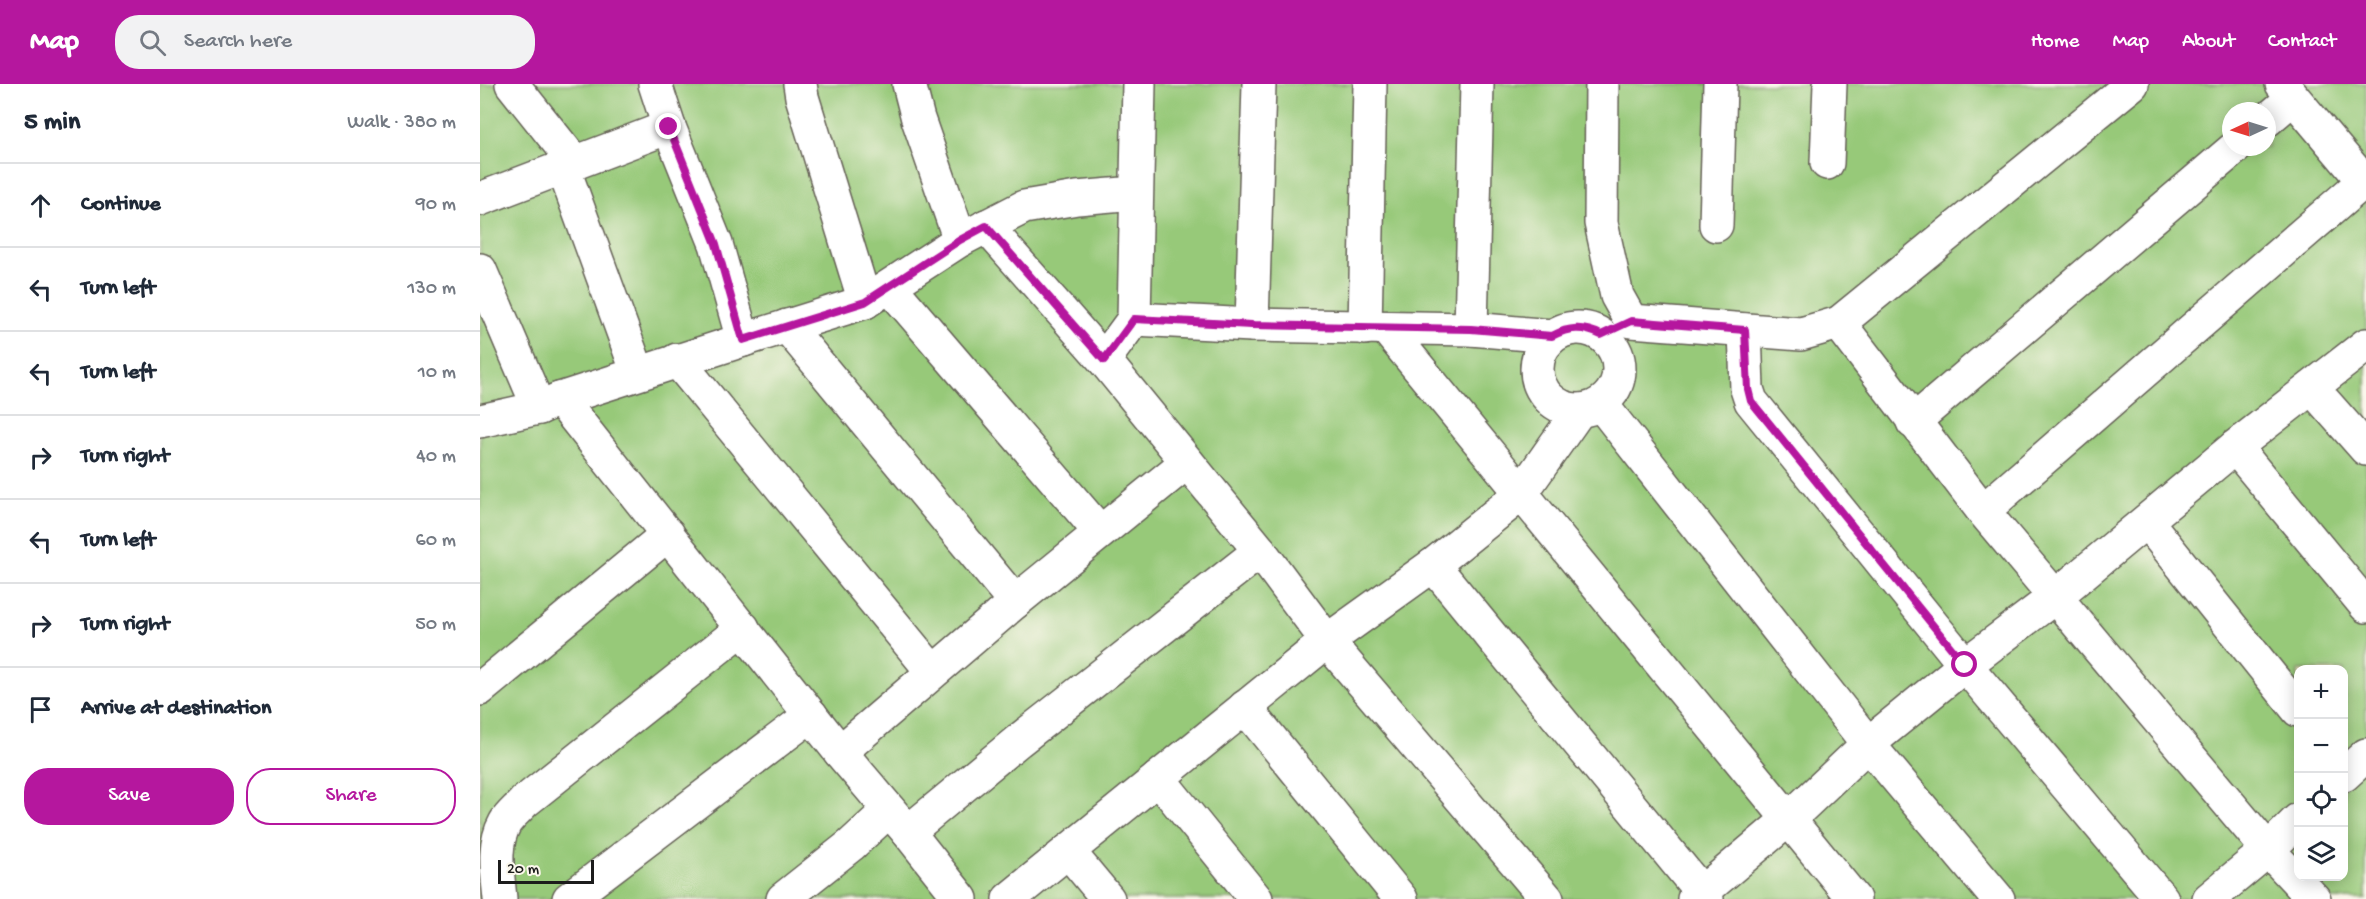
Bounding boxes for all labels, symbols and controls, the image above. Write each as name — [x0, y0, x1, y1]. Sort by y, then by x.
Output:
search box — [115, 15, 535, 69]
text: Map — [30, 26, 79, 59]
icon: search — [136, 26, 169, 59]
text: Search here — [184, 29, 292, 55]
text: Home — [2031, 30, 2079, 55]
text: Map — [2112, 30, 2149, 55]
text: About — [2182, 30, 2235, 55]
text: Contact — [2268, 30, 2336, 55]
north arrow — [2222, 102, 2276, 156]
text: 5 min — [24, 108, 80, 139]
text: Walk · 380 m — [347, 112, 456, 135]
route end — [655, 113, 681, 139]
icon: ahead — [24, 189, 57, 222]
text: Continue — [81, 192, 161, 218]
text: 90 m — [416, 194, 456, 217]
icon: left — [24, 273, 57, 306]
text: Turn left — [81, 276, 155, 302]
text: 130 m — [407, 278, 456, 301]
icon: left — [24, 357, 57, 390]
text: Turn left — [81, 360, 155, 386]
text: 10 m — [418, 362, 456, 385]
icon: right — [24, 441, 57, 474]
text: Turn right — [81, 444, 169, 470]
text: 40 m — [416, 446, 456, 469]
icon: left — [24, 525, 57, 558]
text: Turn left — [81, 528, 155, 554]
text: 60 m — [416, 530, 456, 553]
icon: right — [24, 609, 57, 642]
text: Turn right — [81, 612, 169, 638]
text: 50 m — [415, 614, 456, 637]
route start — [1951, 651, 1977, 677]
map controls — [2294, 665, 2348, 881]
button: + — [2294, 665, 2348, 719]
icon: arrive — [24, 693, 57, 726]
text: Arrive at destination — [81, 696, 271, 722]
button: − — [2294, 719, 2348, 773]
button: Save — [24, 768, 234, 825]
button: Share — [246, 768, 456, 825]
button: locate — [2294, 773, 2348, 827]
button: layers — [2294, 827, 2348, 881]
scale bar — [498, 857, 594, 884]
text: 20 m — [507, 861, 539, 880]

